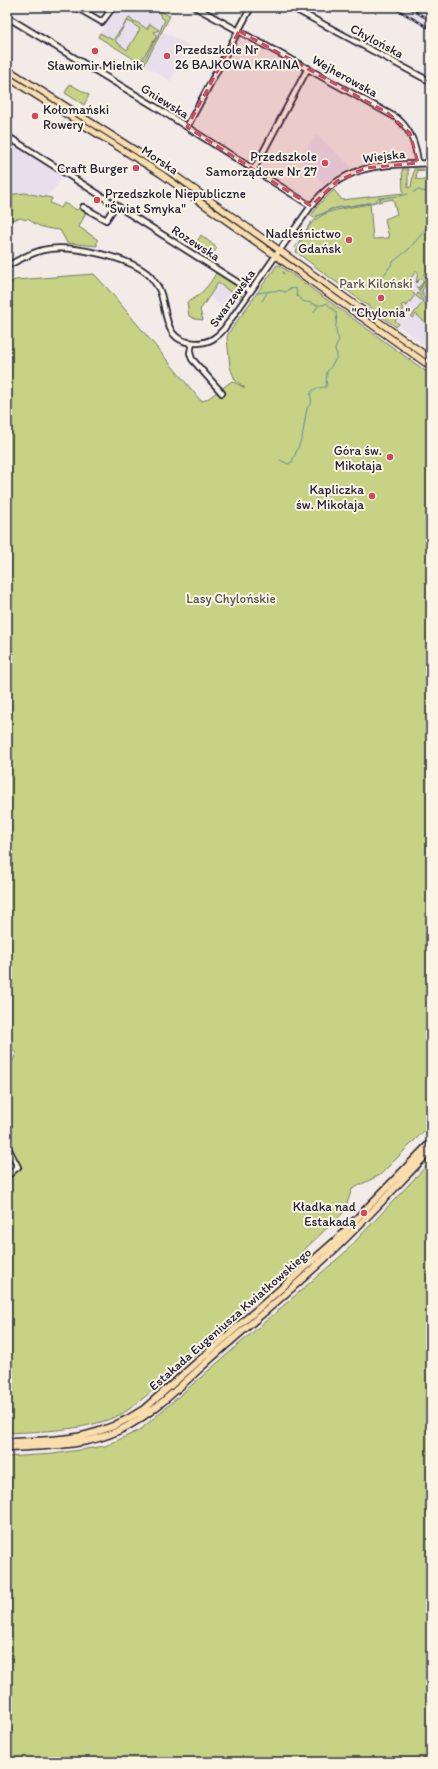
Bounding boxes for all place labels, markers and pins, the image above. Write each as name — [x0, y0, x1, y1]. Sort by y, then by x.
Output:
place label: Przedszkole Nr 26 BAJKOWA KRAINA — [175, 42, 300, 72]
marker: Sławomir Mielnik — [90, 46, 100, 56]
marker: Przedszkole Nr 26 BAJKOWA KRAINA — [162, 51, 172, 61]
place label: Sławomir Mielnik — [47, 58, 143, 73]
place label: Kołomański Rowery — [43, 102, 109, 132]
marker: Kołomański Rowery — [30, 111, 40, 121]
place label: Przedszkole Samorządowe Nr 27 — [206, 149, 318, 179]
marker: Przedszkole Samorządowe Nr 27 — [320, 158, 330, 168]
place label: Craft Burger — [57, 161, 129, 176]
marker: Craft Burger — [131, 163, 141, 173]
place label: Przedszkole Niepubliczne "Świat Smyka" — [105, 186, 246, 216]
marker: Przedszkole Niepubliczne "Świat Smyka" — [92, 195, 102, 205]
place label: Nadleśnictwo Gdańsk — [265, 226, 341, 256]
marker: Nadleśnictwo Gdańsk — [344, 235, 354, 245]
marker: "Chylonia" — [376, 293, 386, 303]
place label: "Chylonia" — [352, 305, 411, 320]
place label: Góra św. Mikołaja — [334, 443, 382, 473]
marker: Góra św. Mikołaja — [385, 452, 395, 462]
place label: Kapliczka św. Mikołaja — [296, 482, 364, 512]
marker: Kapliczka św. Mikołaja — [367, 491, 377, 501]
place label: Kładka nad Estakadą — [293, 1199, 356, 1229]
marker: Kładka nad Estakadą — [359, 1208, 369, 1218]

